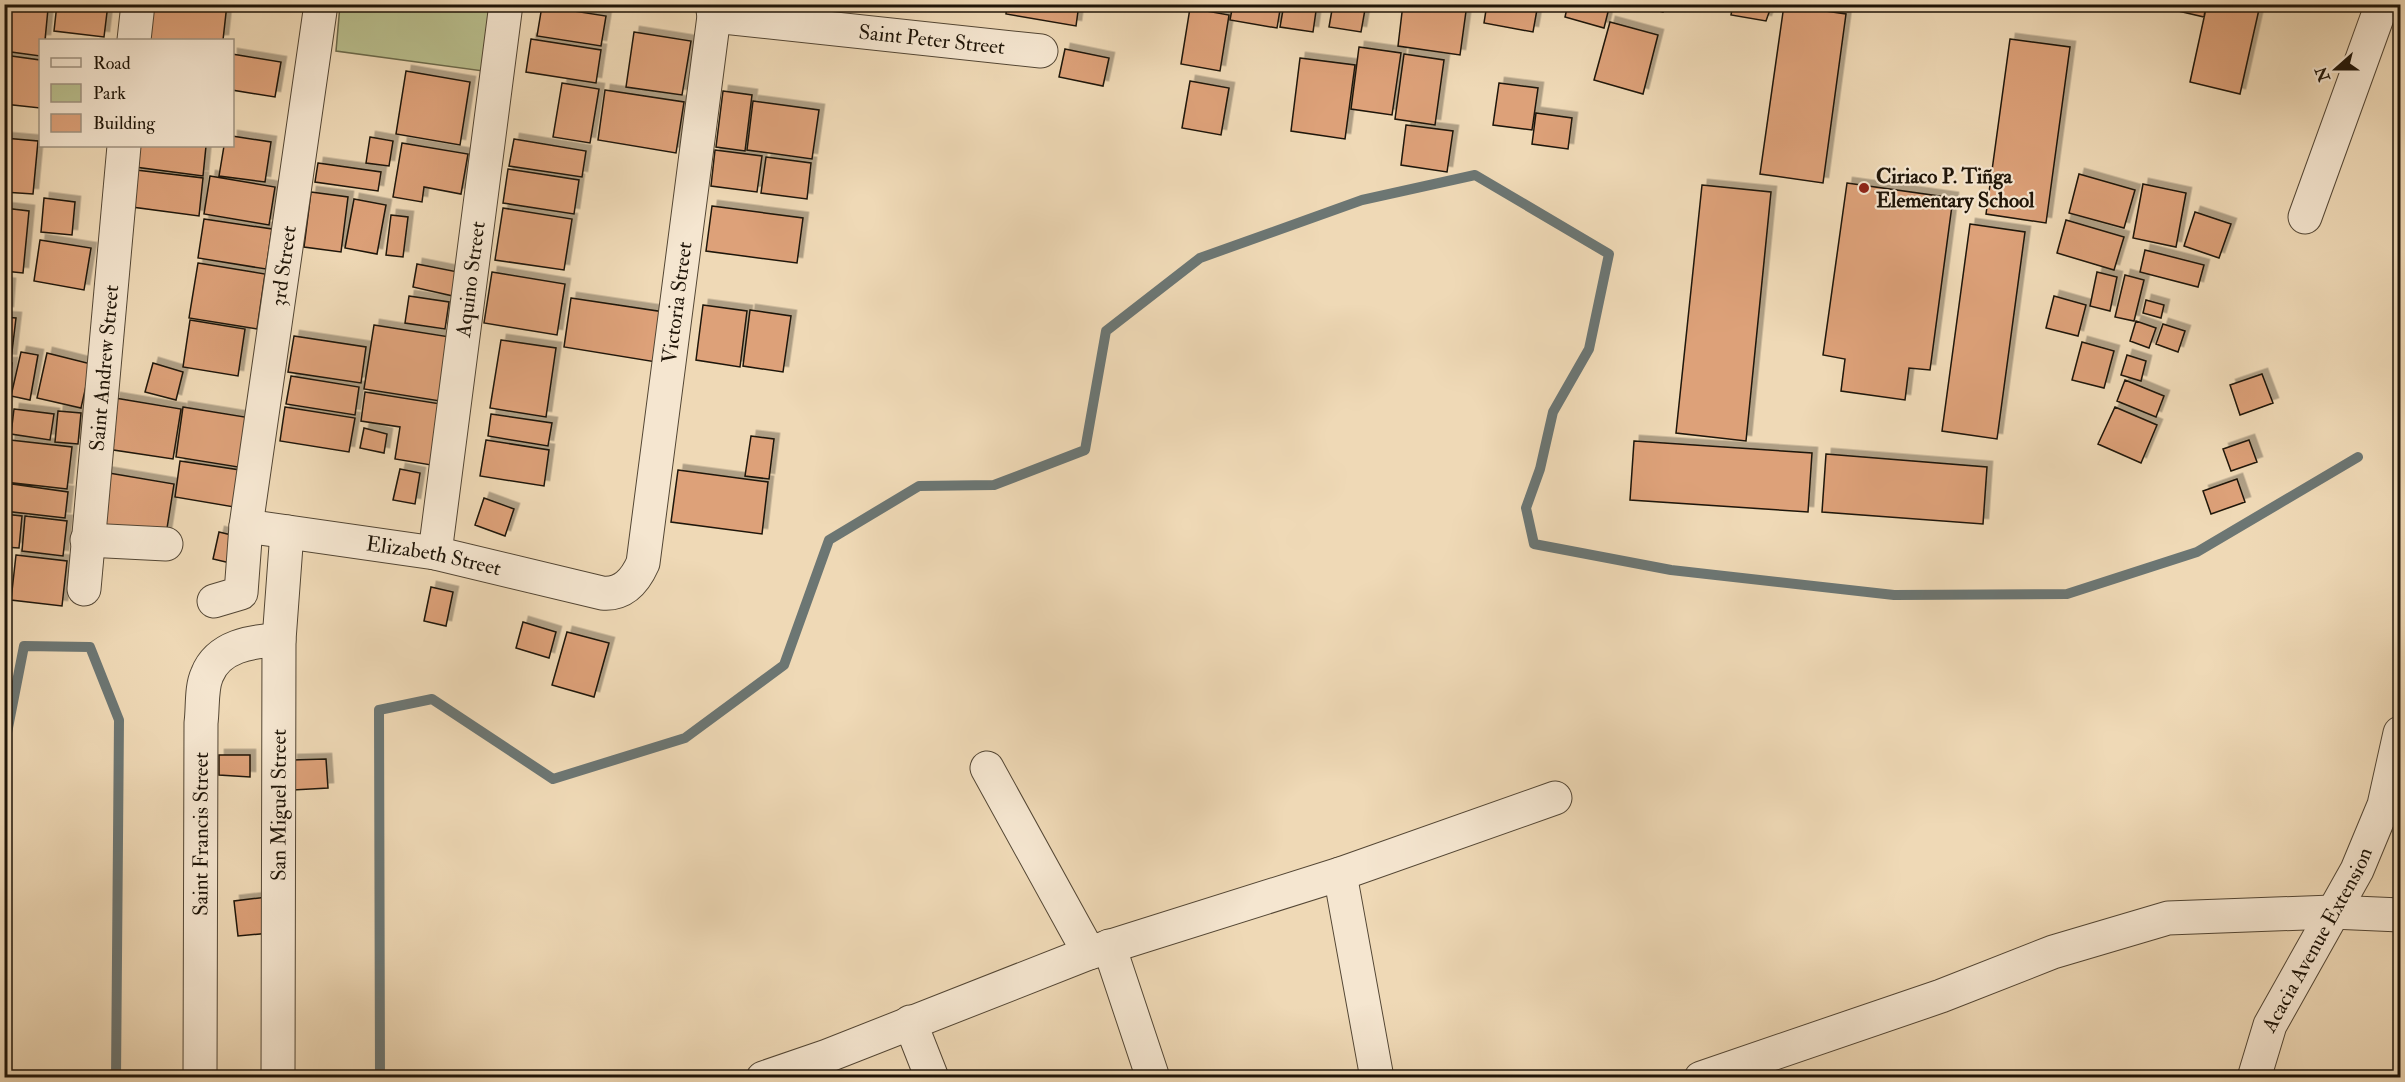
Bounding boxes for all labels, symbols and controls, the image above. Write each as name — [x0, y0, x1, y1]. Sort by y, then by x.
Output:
street label: Saint Peter Street — [857, 18, 1006, 61]
legend — [39, 39, 234, 147]
north arrow — [2306, 39, 2366, 99]
text: Road — [93, 52, 131, 75]
text: N — [2311, 63, 2335, 85]
text: Park — [93, 82, 126, 105]
text: Building — [93, 112, 156, 135]
place label: Ciriaco P. Tiñga Elementary School — [1876, 163, 2035, 214]
marker: Ciriaco P. Tiñga Elementary School — [1857, 181, 1871, 195]
street label: Aquino Street — [449, 220, 491, 340]
street label: 3rd Street — [264, 224, 303, 308]
street label: Victoria Street — [656, 240, 698, 365]
street label: Saint Andrew Street — [83, 283, 125, 452]
street label: Elizabeth Street — [364, 530, 504, 582]
street label: San Miguel Street — [265, 729, 292, 881]
street label: Saint Francis Street — [187, 752, 214, 916]
street label: Acacia Avenue Extension — [2255, 843, 2379, 1038]

